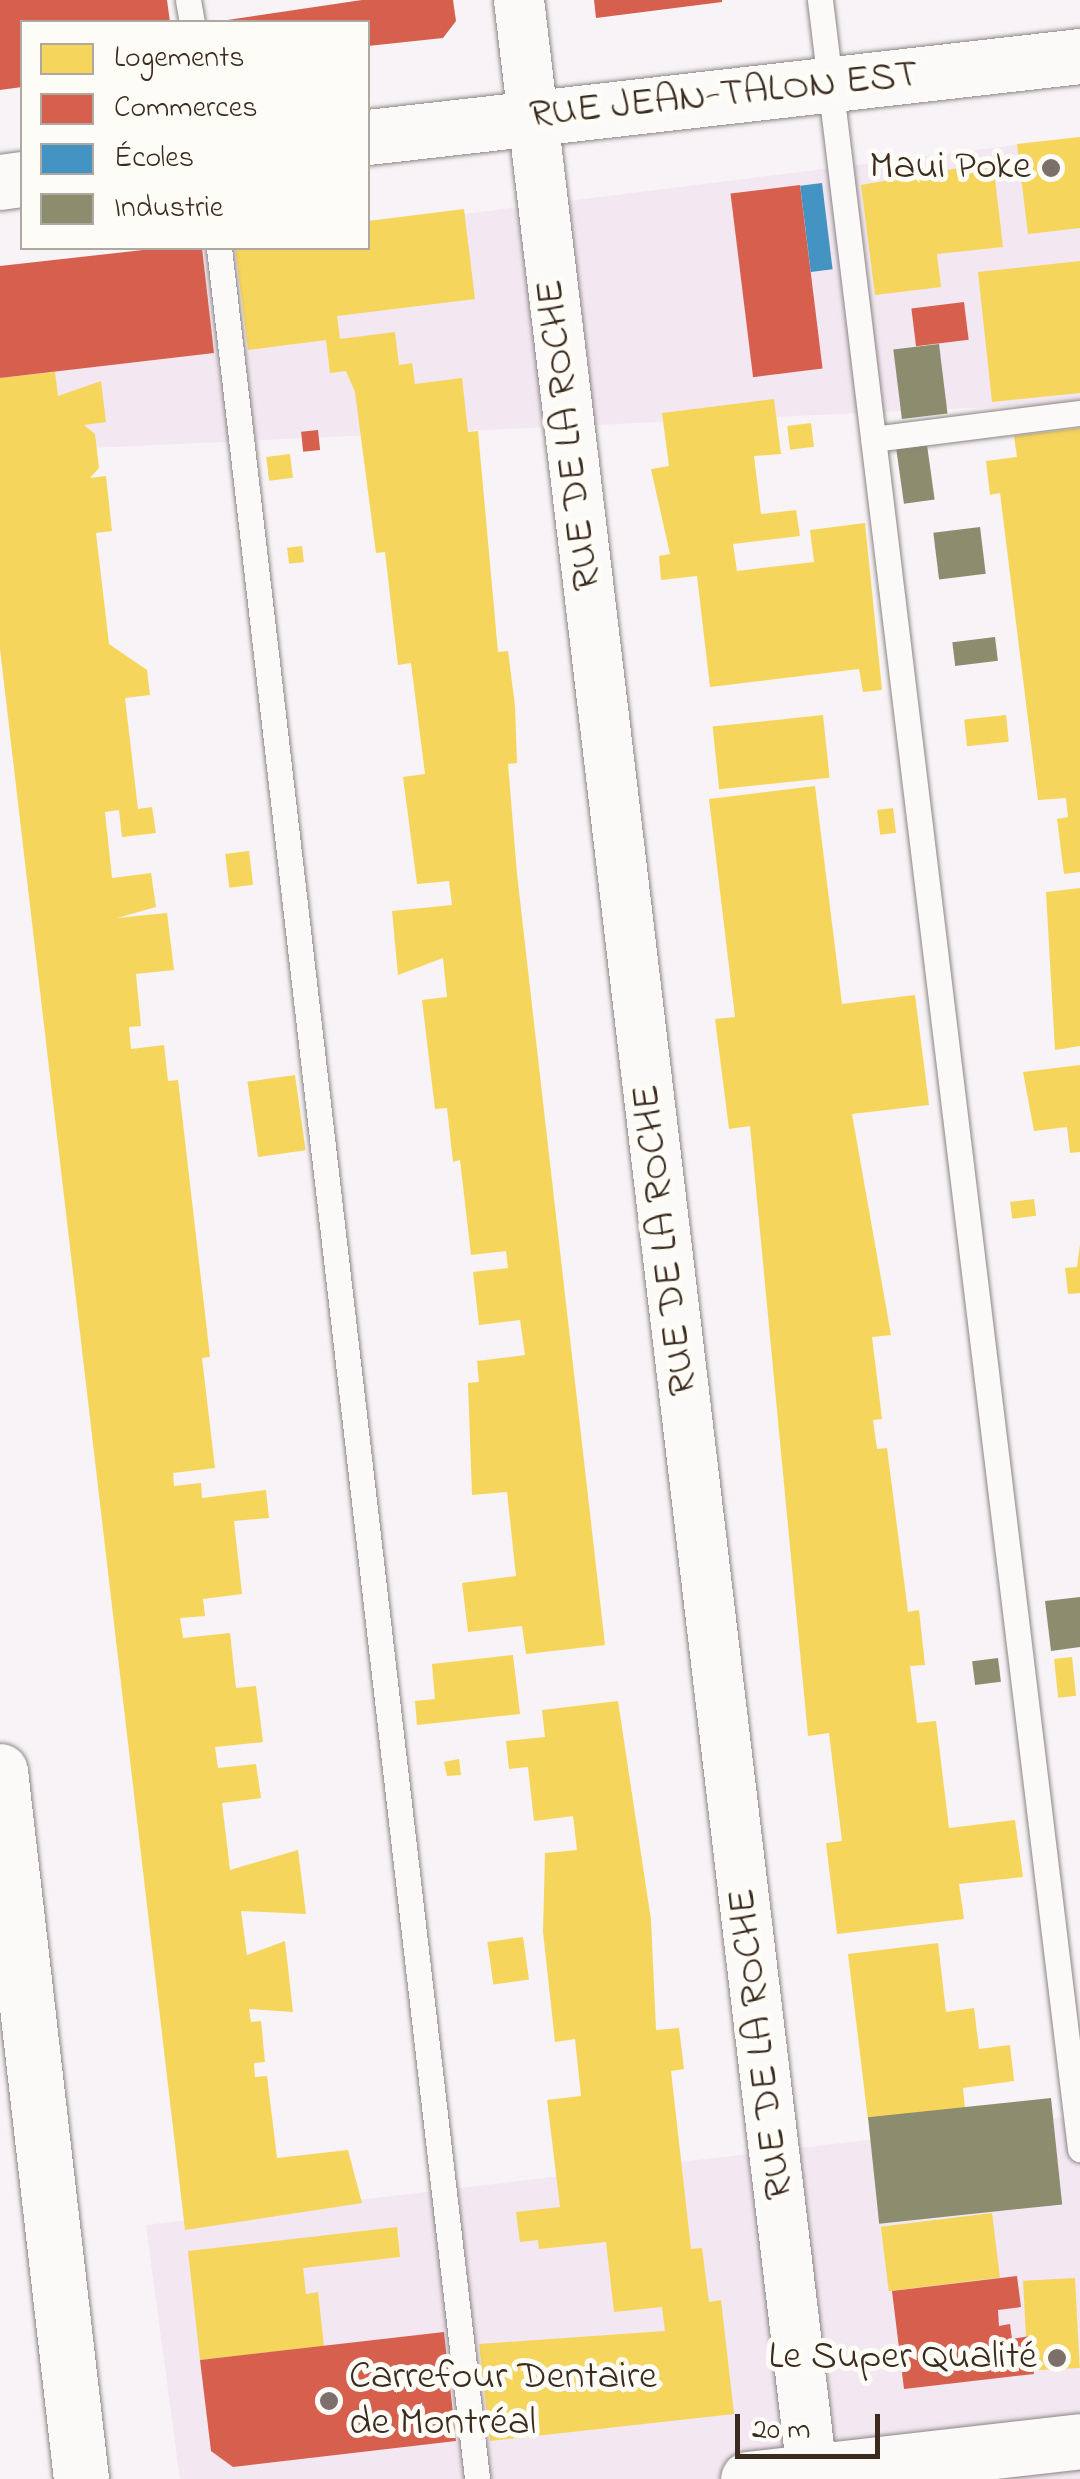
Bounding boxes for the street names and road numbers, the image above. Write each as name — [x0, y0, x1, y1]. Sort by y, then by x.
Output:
street label: RUE JEAN-TALON EST — [527, 52, 921, 140]
street label: RUE DE LA ROCHE — [527, 277, 613, 593]
street label: RUE DE LA ROCHE — [623, 1082, 709, 1398]
street label: RUE DE LA ROCHE — [719, 1886, 805, 2202]

